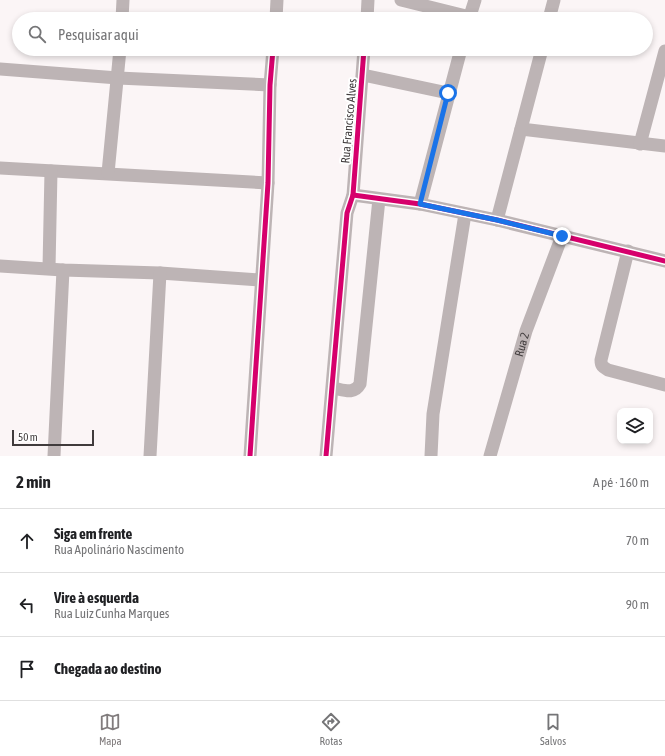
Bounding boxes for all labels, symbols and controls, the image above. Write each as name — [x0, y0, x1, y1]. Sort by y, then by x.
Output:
search box — [12, 12, 653, 56]
icon: search — [26, 23, 48, 45]
text: Pesquisar aqui — [58, 26, 139, 43]
street label: Rua Francisco Alves — [338, 78, 360, 164]
route start — [439, 84, 457, 102]
route end — [553, 227, 571, 245]
street label: Rua 2 — [512, 331, 532, 358]
map controls — [617, 408, 653, 444]
button: layers — [617, 408, 653, 444]
scale bar — [12, 428, 94, 447]
text: 50 m — [18, 431, 38, 443]
text: 2 min — [16, 472, 51, 492]
text: A pé · 160 m — [593, 475, 649, 490]
text: Siga em frente — [54, 525, 132, 542]
icon: ahead — [16, 530, 38, 552]
text: 70 m — [626, 533, 649, 548]
text: Rua Apolinário Nascimento — [54, 542, 184, 557]
text: Vire à esquerda — [54, 589, 139, 606]
icon: left — [16, 594, 38, 616]
text: 90 m — [626, 597, 649, 612]
text: Rua Luiz Cunha Marques — [54, 606, 169, 621]
icon: arrive — [16, 658, 38, 680]
text: Chegada ao destino — [54, 660, 162, 677]
tab: Mapa — [99, 711, 122, 747]
tab: Rotas — [319, 711, 342, 747]
tab: Salvos — [540, 711, 566, 747]

